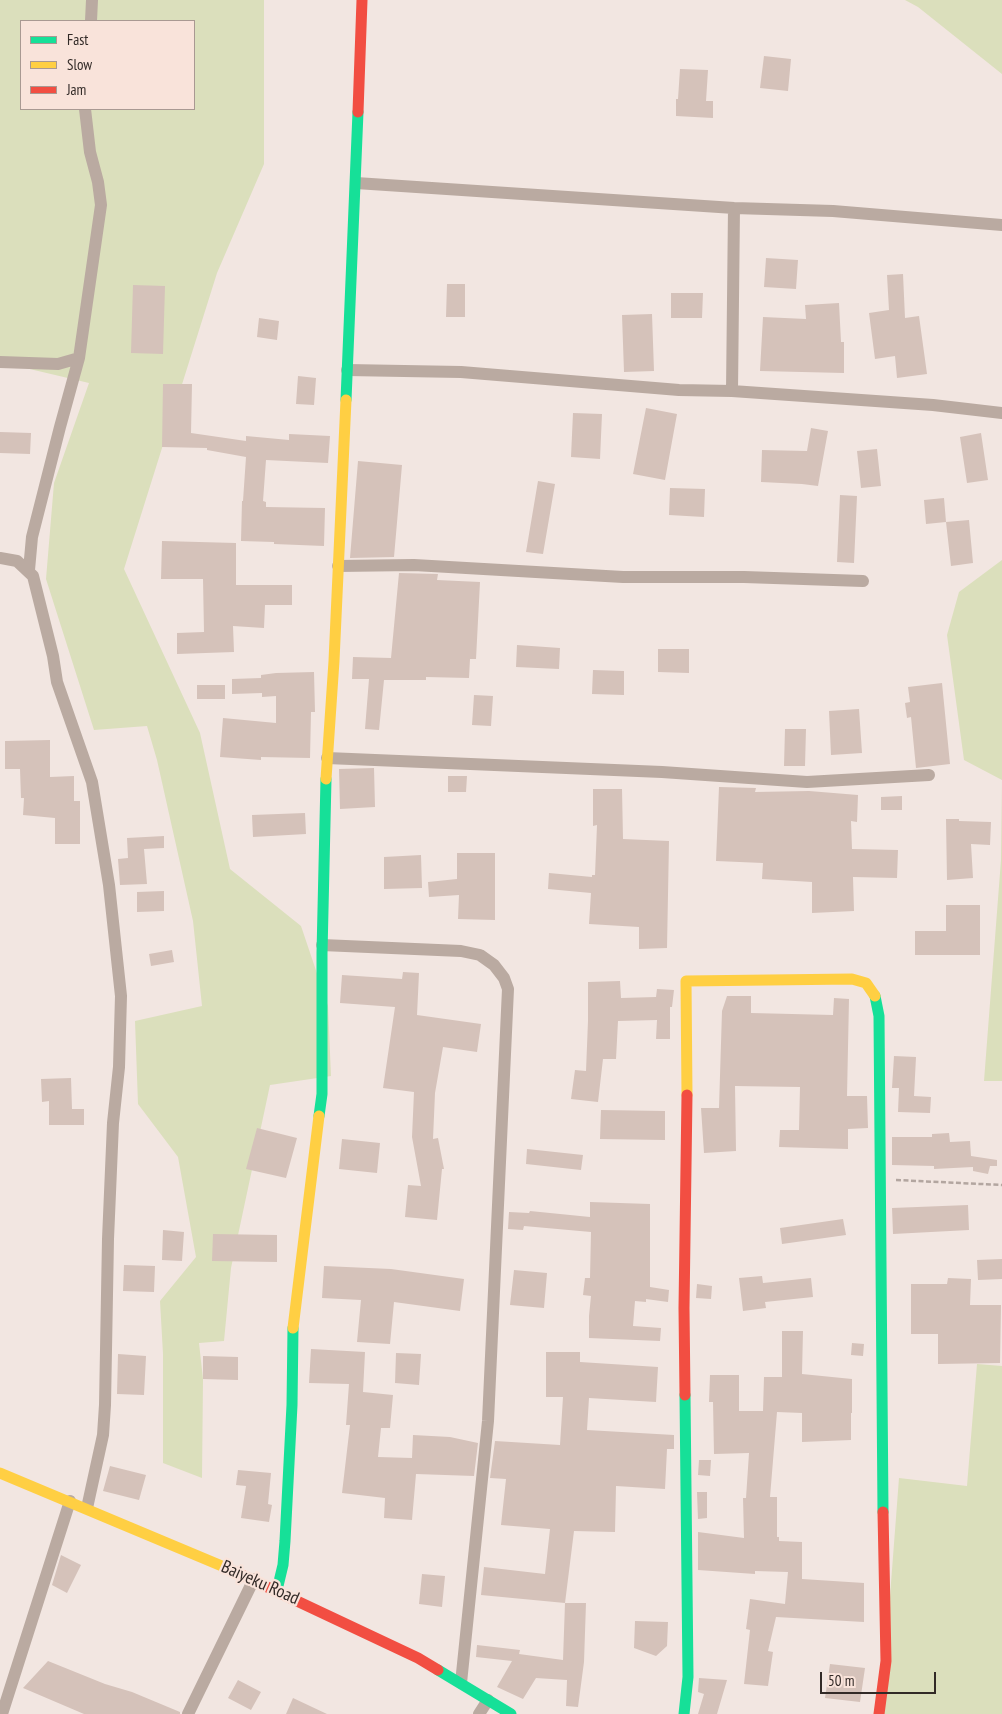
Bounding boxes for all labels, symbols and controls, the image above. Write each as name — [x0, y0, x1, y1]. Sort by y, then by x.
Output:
legend — [20, 20, 195, 110]
text: Fast — [67, 30, 88, 49]
text: Slow — [67, 55, 92, 74]
text: Jam — [67, 80, 86, 99]
street label: Baiyeku Road — [218, 1556, 302, 1610]
scale bar — [822, 1662, 938, 1694]
text: 50 m — [828, 1671, 854, 1690]

